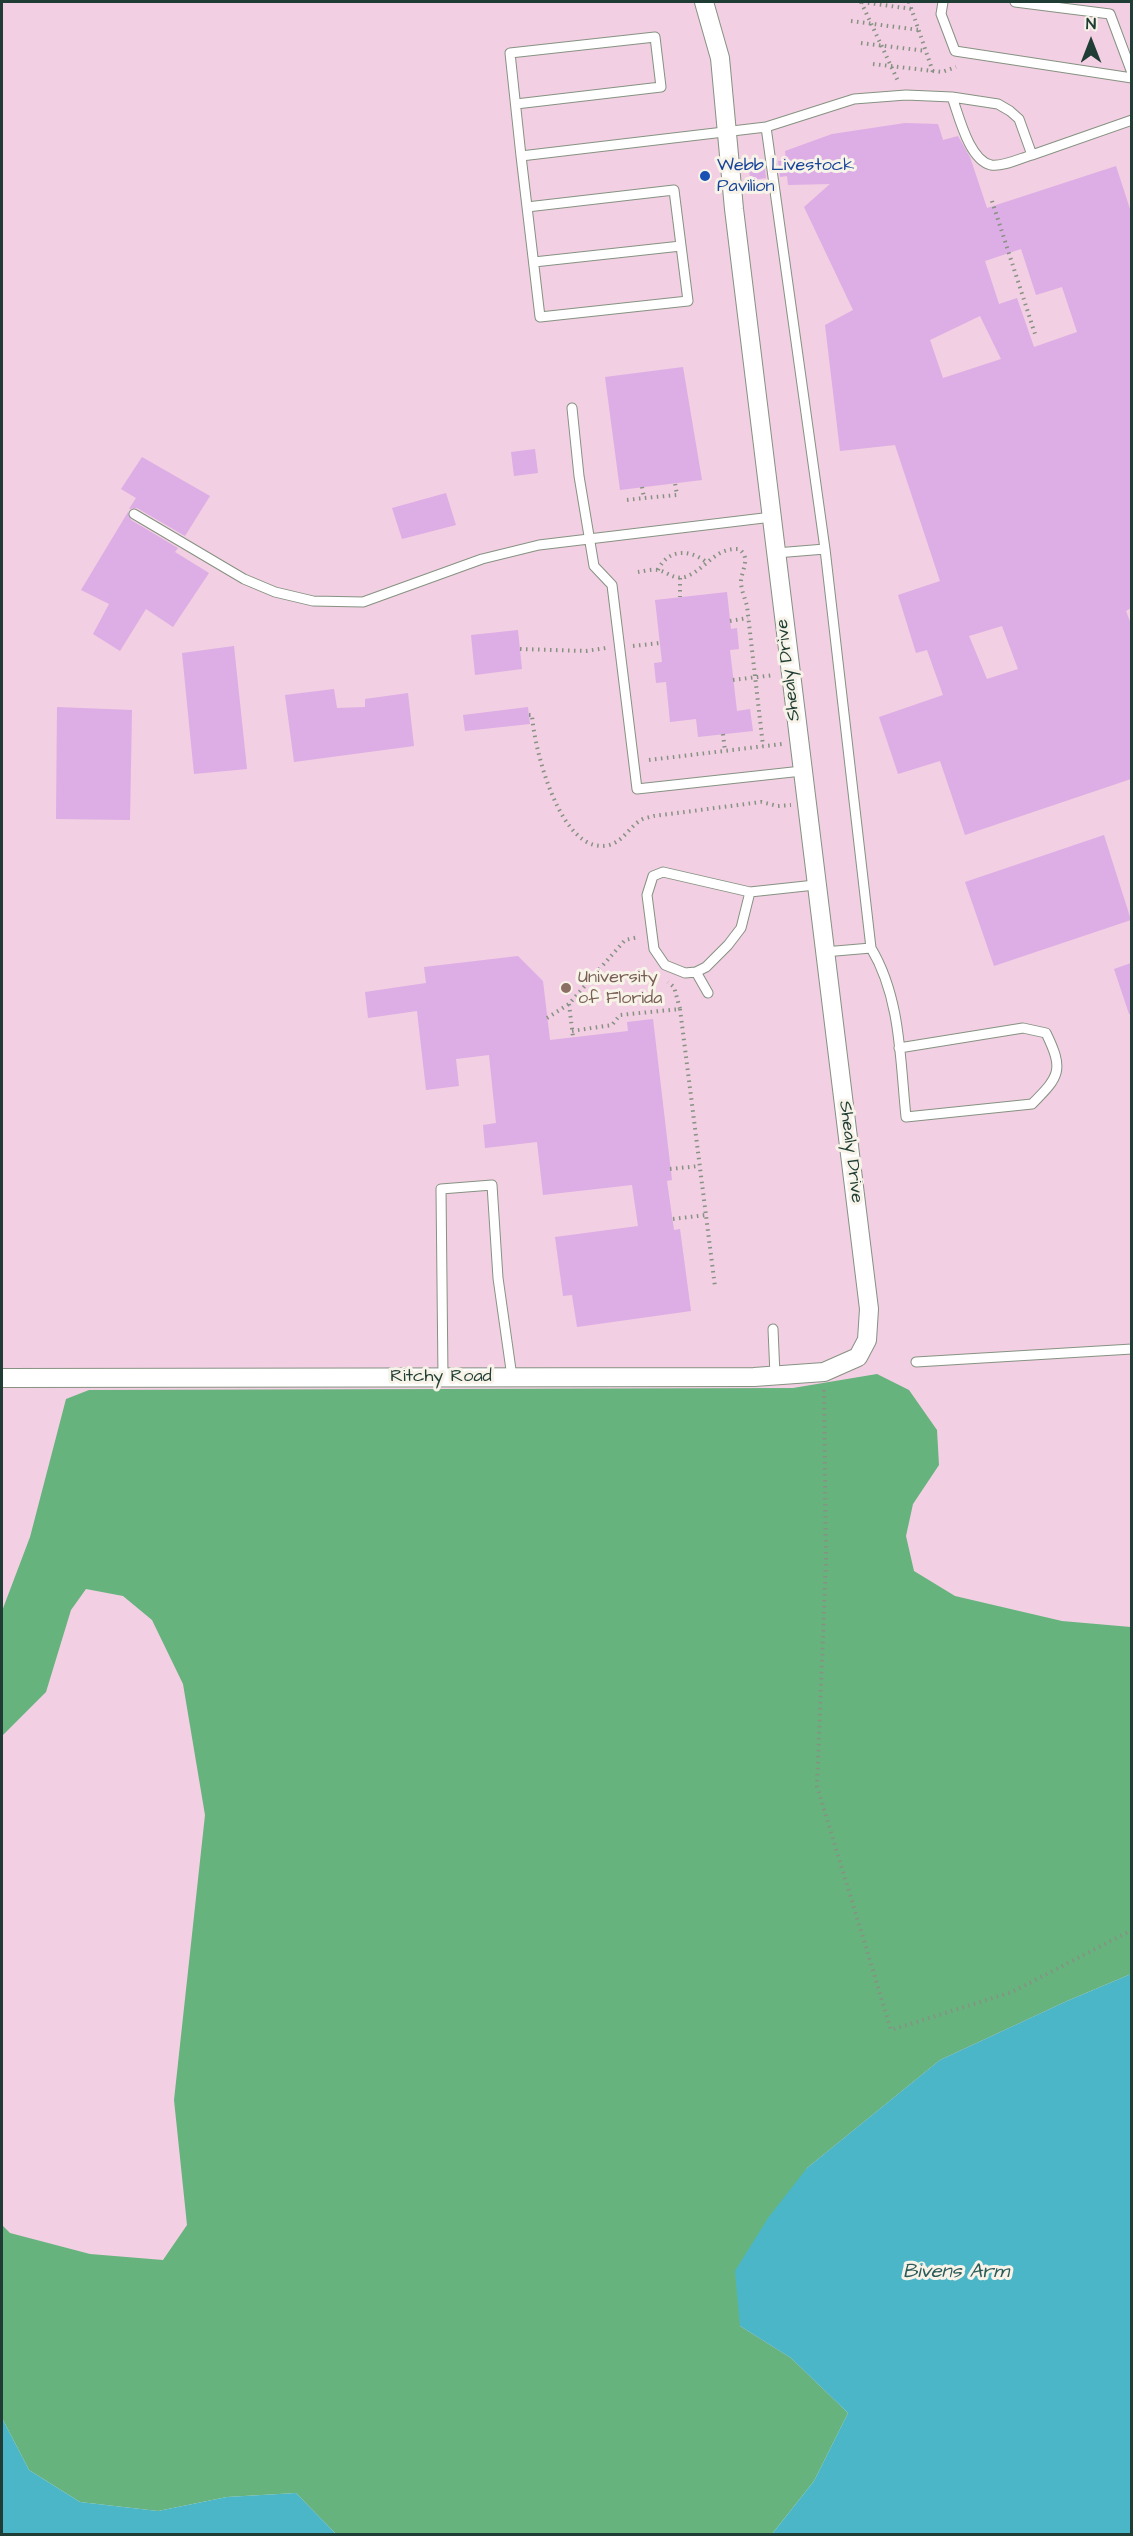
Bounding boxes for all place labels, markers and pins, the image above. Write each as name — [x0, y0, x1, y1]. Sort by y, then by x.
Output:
place label: Webb Livestock Pavilion — [717, 155, 854, 198]
marker: Webb Livestock Pavilion — [698, 169, 712, 183]
place label: University of Florida — [578, 967, 662, 1010]
marker: University of Florida — [559, 981, 573, 995]

